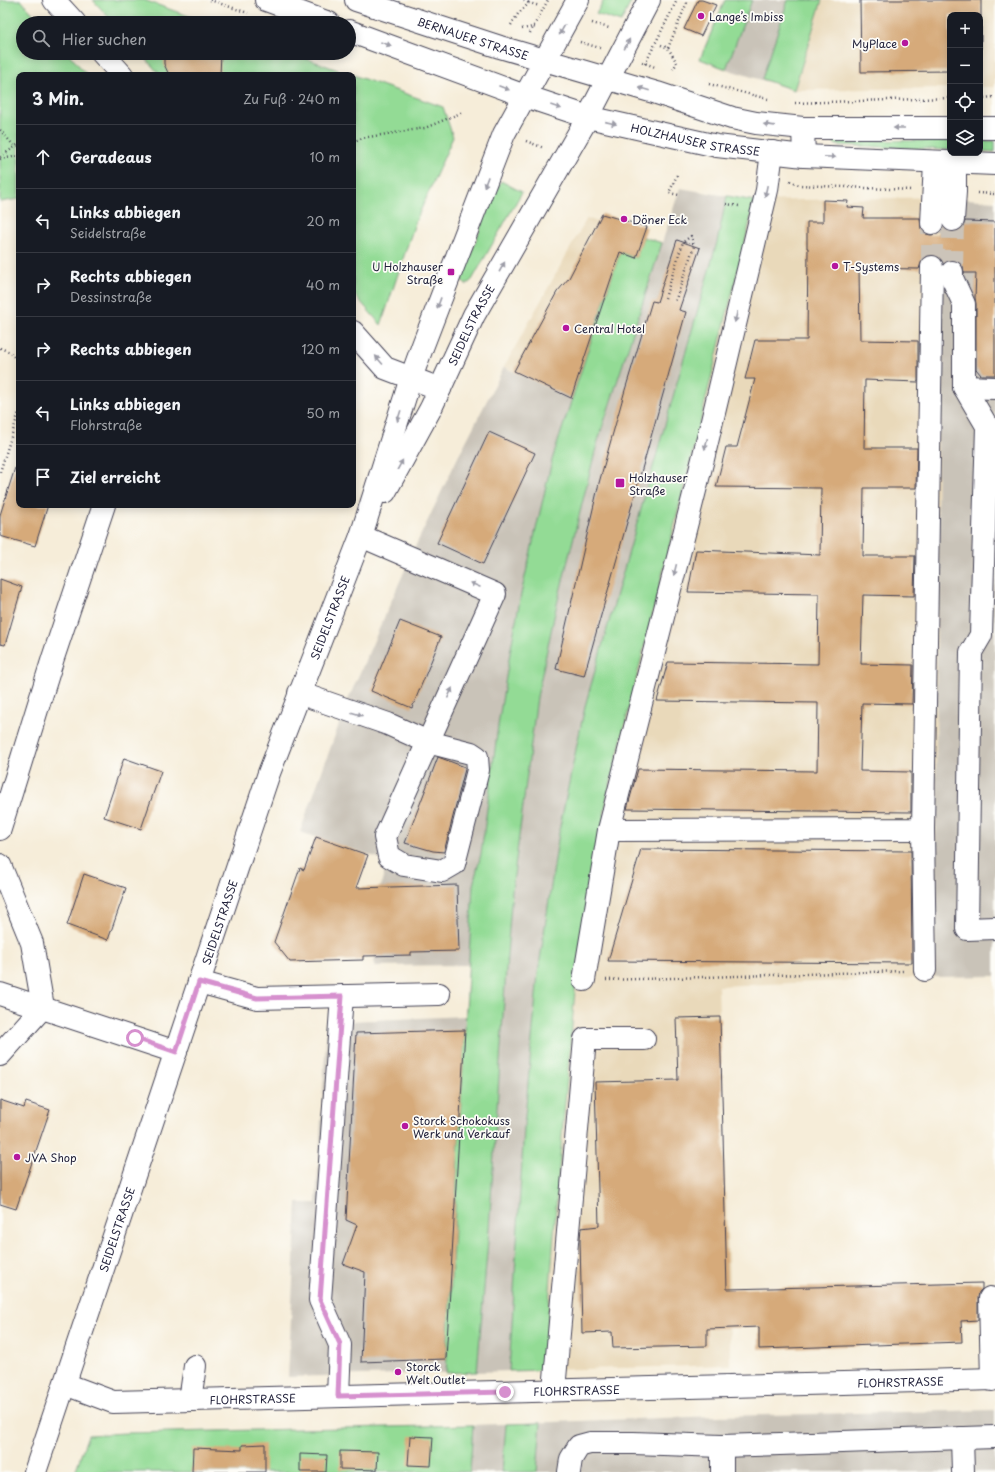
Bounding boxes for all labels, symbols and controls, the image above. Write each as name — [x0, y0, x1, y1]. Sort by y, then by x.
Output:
place label: Lange’s Imbiss — [709, 8, 783, 25]
marker: Lange’s Imbiss — [696, 11, 706, 21]
street label: BERNAUER STRASSE — [415, 12, 531, 63]
map controls — [947, 12, 983, 156]
button: + — [947, 12, 983, 48]
search box — [16, 16, 356, 60]
one-way arrow — [558, 24, 565, 36]
icon: search — [30, 27, 52, 49]
text: Hier suchen — [62, 27, 147, 50]
place label: MyPlace — [852, 35, 897, 52]
one-way arrow — [624, 38, 630, 49]
marker: MyPlace — [900, 38, 910, 48]
one-way arrow — [380, 41, 392, 47]
button: − — [947, 48, 983, 84]
button: locate — [947, 84, 983, 120]
text: 3 Min. — [32, 85, 84, 111]
one-way arrow — [499, 86, 511, 92]
one-way arrow — [638, 86, 650, 92]
text: Zu Fuß · 240 m — [243, 89, 340, 108]
one-way arrow — [551, 104, 563, 110]
street label: HOLZHAUSER STRASSE — [629, 118, 761, 159]
one-way arrow — [605, 120, 617, 126]
button: layers — [947, 120, 983, 156]
one-way arrow — [763, 122, 775, 128]
one-way arrow — [892, 125, 905, 131]
text: Geradeaus — [70, 145, 152, 168]
icon: ahead — [32, 146, 54, 168]
text: 10 m — [310, 147, 340, 166]
one-way arrow — [824, 154, 837, 160]
one-way arrow — [482, 176, 488, 188]
one-way arrow — [763, 185, 769, 197]
text: Links abbiegen — [70, 200, 181, 223]
icon: left — [32, 210, 54, 232]
text: 20 m — [306, 211, 340, 230]
place label: Döner Eck — [632, 211, 687, 228]
marker: Döner Eck — [619, 214, 629, 224]
text: Seidelstraße — [70, 223, 146, 242]
place label: U Holzhauser Straße — [372, 258, 444, 288]
place label: T-Systems — [843, 258, 899, 275]
one-way arrow — [498, 261, 505, 273]
marker: T-Systems — [830, 261, 840, 271]
text: Rechts abbiegen — [70, 264, 191, 287]
marker: U Holzhauser Straße — [446, 267, 456, 277]
icon: right — [32, 274, 54, 296]
text: 40 m — [306, 275, 340, 294]
street label: SEIDELSTRASSE — [443, 281, 499, 368]
text: Dessinstraße — [70, 287, 152, 306]
one-way arrow — [436, 298, 442, 310]
one-way arrow — [733, 311, 739, 324]
place label: Central Hotel — [574, 320, 645, 337]
marker: Central Hotel — [561, 323, 571, 333]
text: Rechts abbiegen — [70, 337, 191, 360]
icon: right — [32, 338, 54, 360]
text: 120 m — [301, 339, 340, 358]
one-way arrow — [374, 355, 383, 365]
text: Links abbiegen — [70, 392, 181, 415]
icon: left — [32, 402, 54, 424]
text: 50 m — [306, 403, 340, 422]
one-way arrow — [396, 410, 402, 422]
text: Flohrstraße — [70, 415, 142, 434]
one-way arrow — [703, 438, 709, 450]
one-way arrow — [397, 459, 404, 470]
text: Ziel erreicht — [70, 465, 161, 488]
icon: arrive — [32, 466, 54, 488]
place label: Holzhauser Straße — [629, 469, 689, 499]
marker: Holzhauser Straße — [614, 477, 626, 489]
one-way arrow — [671, 564, 677, 576]
street label: SEIDELSTRASSE — [305, 573, 354, 662]
one-way arrow — [469, 582, 480, 588]
one-way arrow — [447, 687, 453, 698]
one-way arrow — [352, 711, 364, 717]
street label: SEIDELSTRASSE — [197, 877, 241, 967]
route start — [126, 1029, 144, 1047]
place label: Storck Schokokuss Werk und Verkauf — [413, 1112, 511, 1142]
marker: Storck Schokokuss Werk und Verkauf — [400, 1121, 410, 1131]
place label: JVA Shop — [25, 1149, 77, 1166]
marker: JVA Shop — [12, 1152, 22, 1162]
street label: SEIDELSTRASSE — [94, 1184, 139, 1274]
place label: Storck Welt Outlet — [406, 1358, 466, 1388]
marker: Storck Welt Outlet — [393, 1367, 403, 1377]
street label: FLOHRSTRASSE — [857, 1372, 944, 1391]
street label: FLOHRSTRASSE — [533, 1380, 620, 1400]
route end — [496, 1383, 514, 1401]
street label: FLOHRSTRASSE — [209, 1389, 296, 1408]

